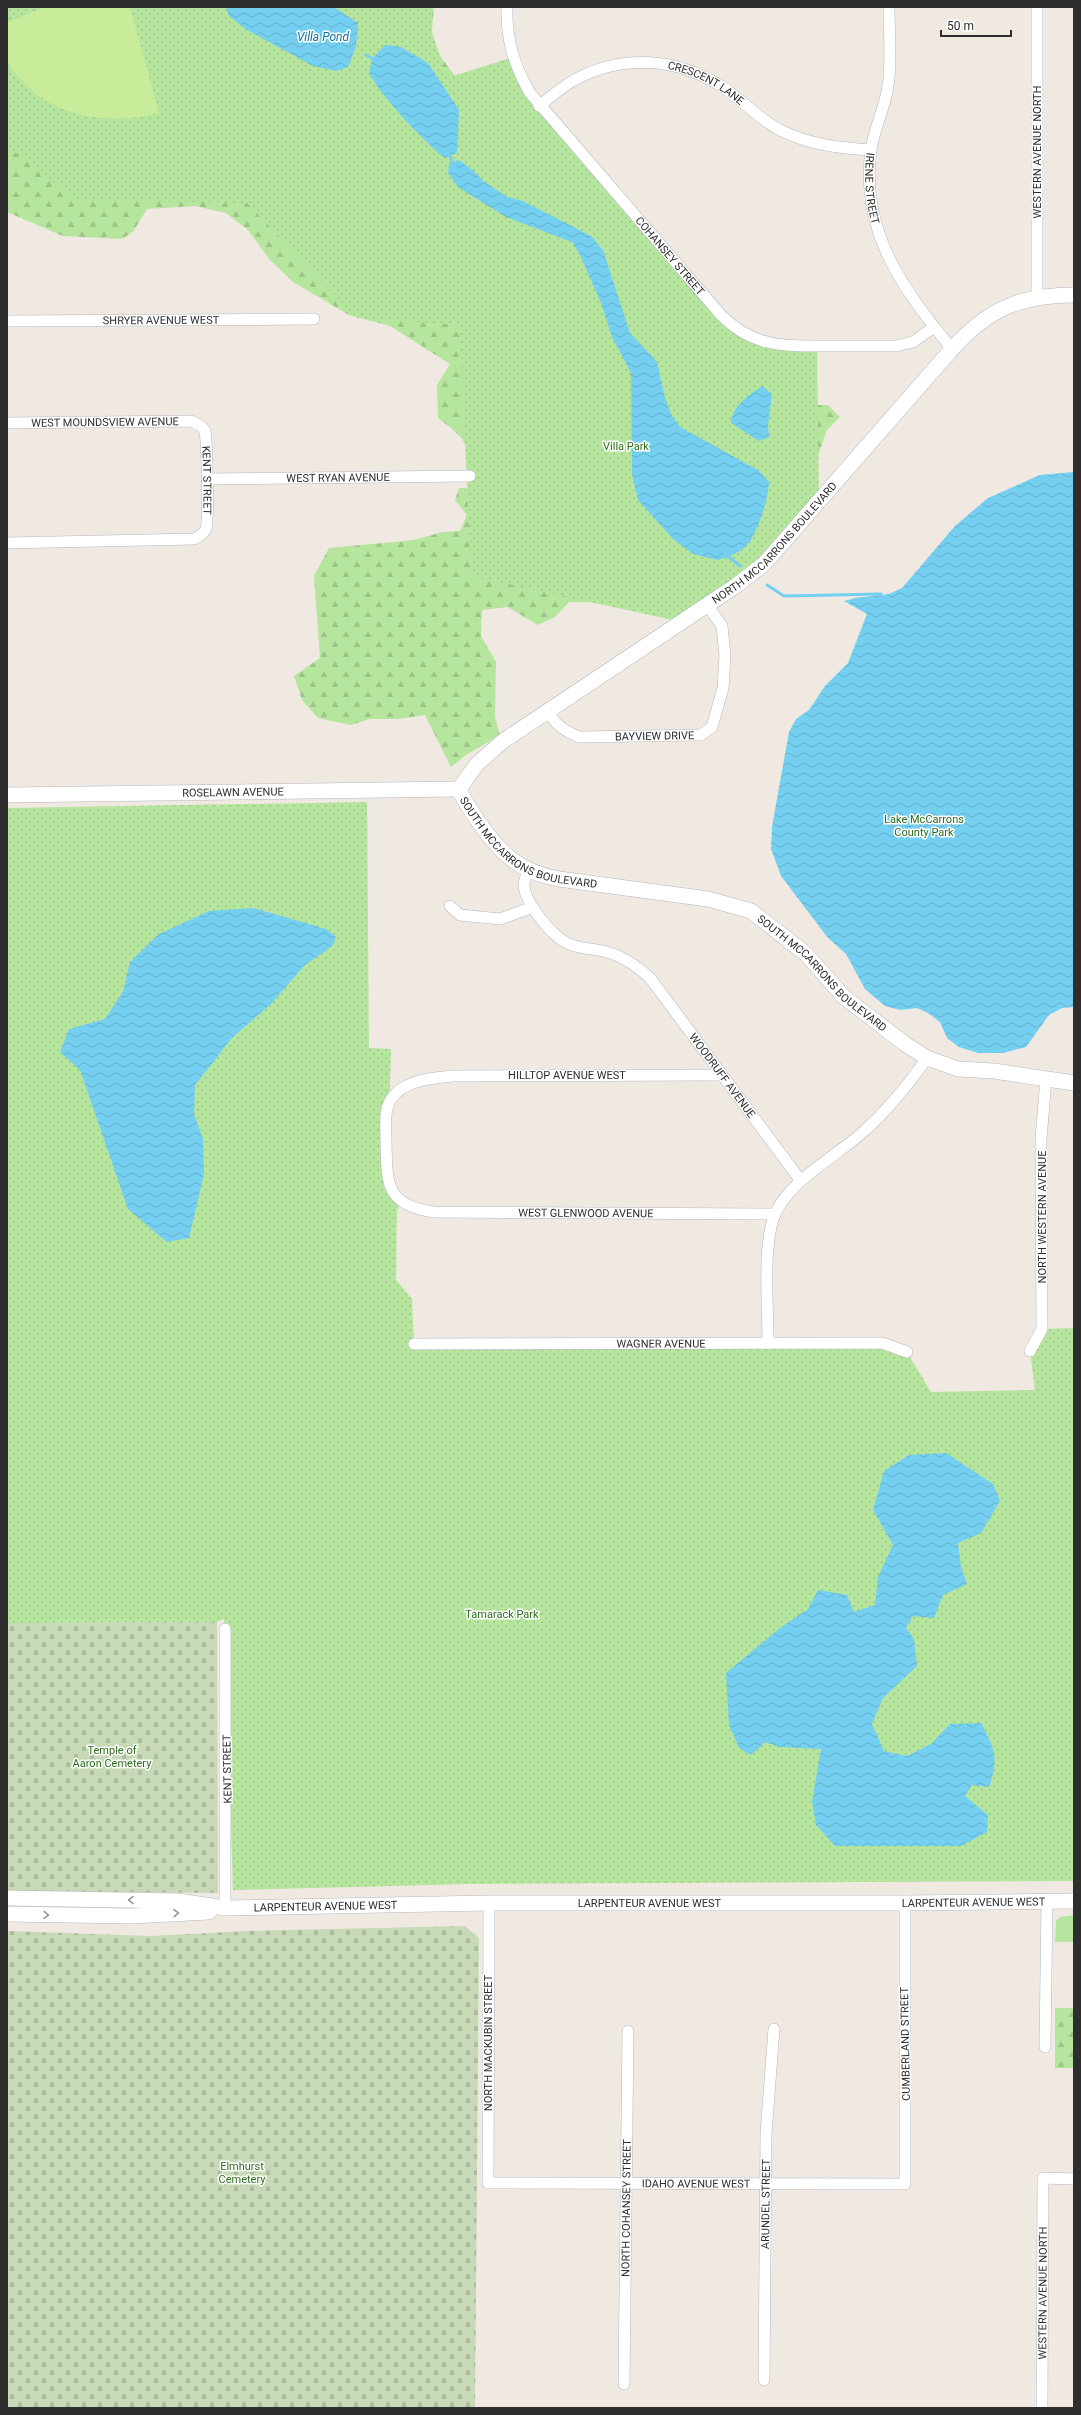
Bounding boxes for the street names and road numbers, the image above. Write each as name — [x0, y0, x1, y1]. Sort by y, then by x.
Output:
street label: CRESCENT LANE — [667, 59, 746, 108]
street label: WESTERN AVENUE NORTH — [1031, 86, 1044, 218]
street label: IRENE STREET — [862, 152, 882, 226]
street label: COHANSEY STREET — [632, 214, 707, 298]
street label: SHRYER AVENUE WEST — [103, 314, 220, 327]
street label: WEST MOUNDSVIEW AVENUE — [31, 415, 179, 430]
street label: KENT STREET — [199, 445, 214, 515]
street label: WEST RYAN AVENUE — [286, 471, 390, 485]
street label: NORTH MCCARRONS BOULEVARD — [710, 479, 840, 607]
street label: BAYVIEW DRIVE — [615, 729, 694, 743]
street label: ROSELAWN AVENUE — [182, 785, 284, 800]
street label: SOUTH MCCARRONS BOULEVARD — [457, 795, 598, 891]
street label: SOUTH MCCARRONS BOULEVARD — [755, 912, 889, 1034]
street label: WOODRUFF AVENUE — [686, 1031, 758, 1121]
street label: HILLTOP AVENUE WEST — [508, 1069, 626, 1082]
street label: NORTH WESTERN AVENUE — [1036, 1151, 1049, 1283]
street label: WEST GLENWOOD AVENUE — [518, 1206, 654, 1220]
street label: WAGNER AVENUE — [616, 1337, 706, 1351]
street label: KENT STREET — [220, 1734, 235, 1804]
street label: LARPENTEUR AVENUE WEST — [902, 1895, 1046, 1910]
street label: LARPENTEUR AVENUE WEST — [578, 1897, 722, 1910]
street label: LARPENTEUR AVENUE WEST — [254, 1899, 398, 1914]
street label: NORTH MACKUBIN STREET — [482, 1974, 495, 2111]
street label: CUMBERLAND STREET — [898, 1987, 913, 2101]
street label: NORTH COHANSEY STREET — [619, 2139, 634, 2277]
street label: ARUNDEL STREET — [759, 2158, 773, 2249]
street label: IDAHO AVENUE WEST — [642, 2177, 751, 2191]
street label: WESTERN AVENUE NORTH — [1036, 2226, 1050, 2360]

